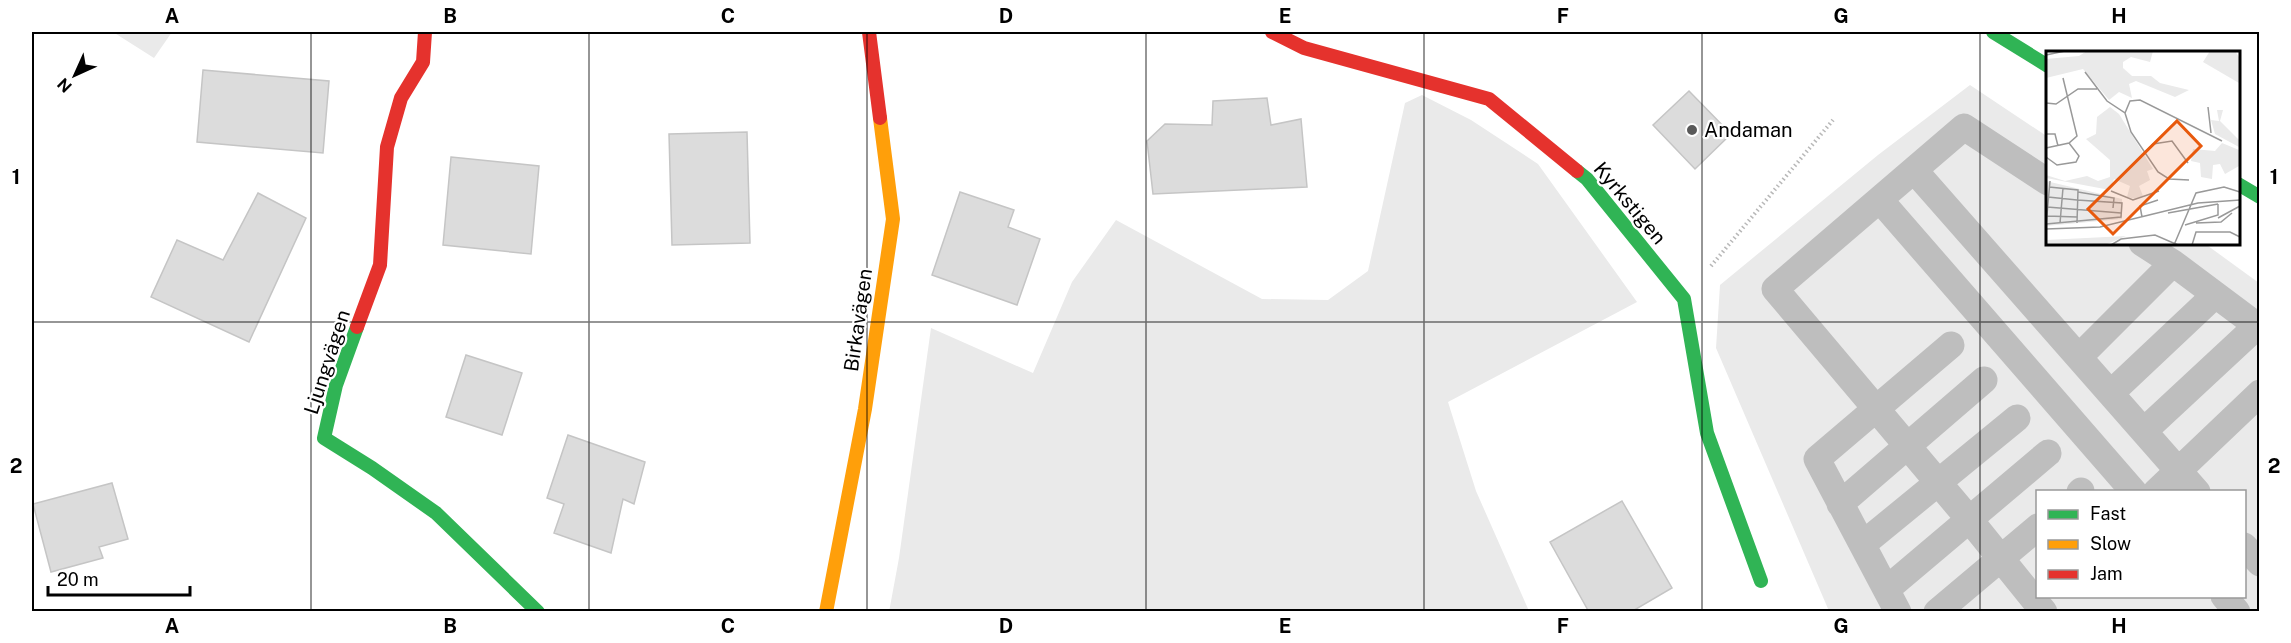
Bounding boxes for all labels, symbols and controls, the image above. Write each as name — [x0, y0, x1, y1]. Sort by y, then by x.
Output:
text: A — [165, 4, 179, 28]
text: B — [443, 4, 457, 28]
text: C — [721, 4, 735, 28]
text: D — [999, 4, 1013, 28]
text: E — [1279, 4, 1291, 28]
text: F — [1557, 4, 1569, 28]
text: G — [1833, 4, 1849, 28]
text: H — [2111, 4, 2127, 28]
north arrow — [45, 45, 105, 105]
inset map — [2046, 51, 2240, 244]
text: N — [54, 74, 76, 96]
place label: Andaman — [1704, 118, 1793, 142]
marker: Andaman — [1685, 123, 1699, 137]
street label: Kyrkstigen — [1589, 157, 1671, 249]
text: 1 — [12, 165, 20, 189]
text: 1 — [2270, 165, 2278, 189]
street label: Birkavägen — [839, 267, 877, 373]
street label: Ljungvägen — [299, 307, 355, 417]
text: 2 — [10, 454, 22, 478]
text: 2 — [2268, 454, 2280, 478]
legend — [2036, 490, 2246, 598]
text: Fast — [2090, 503, 2126, 524]
text: Slow — [2090, 533, 2131, 554]
scale bar — [48, 559, 190, 597]
text: Jam — [2090, 563, 2123, 584]
text: 20 m — [57, 569, 99, 590]
text: A — [165, 614, 179, 638]
text: B — [443, 614, 457, 638]
text: C — [721, 614, 735, 638]
text: D — [999, 614, 1013, 638]
text: E — [1279, 614, 1291, 638]
text: F — [1557, 614, 1569, 638]
text: G — [1833, 614, 1849, 638]
text: H — [2111, 614, 2127, 638]

